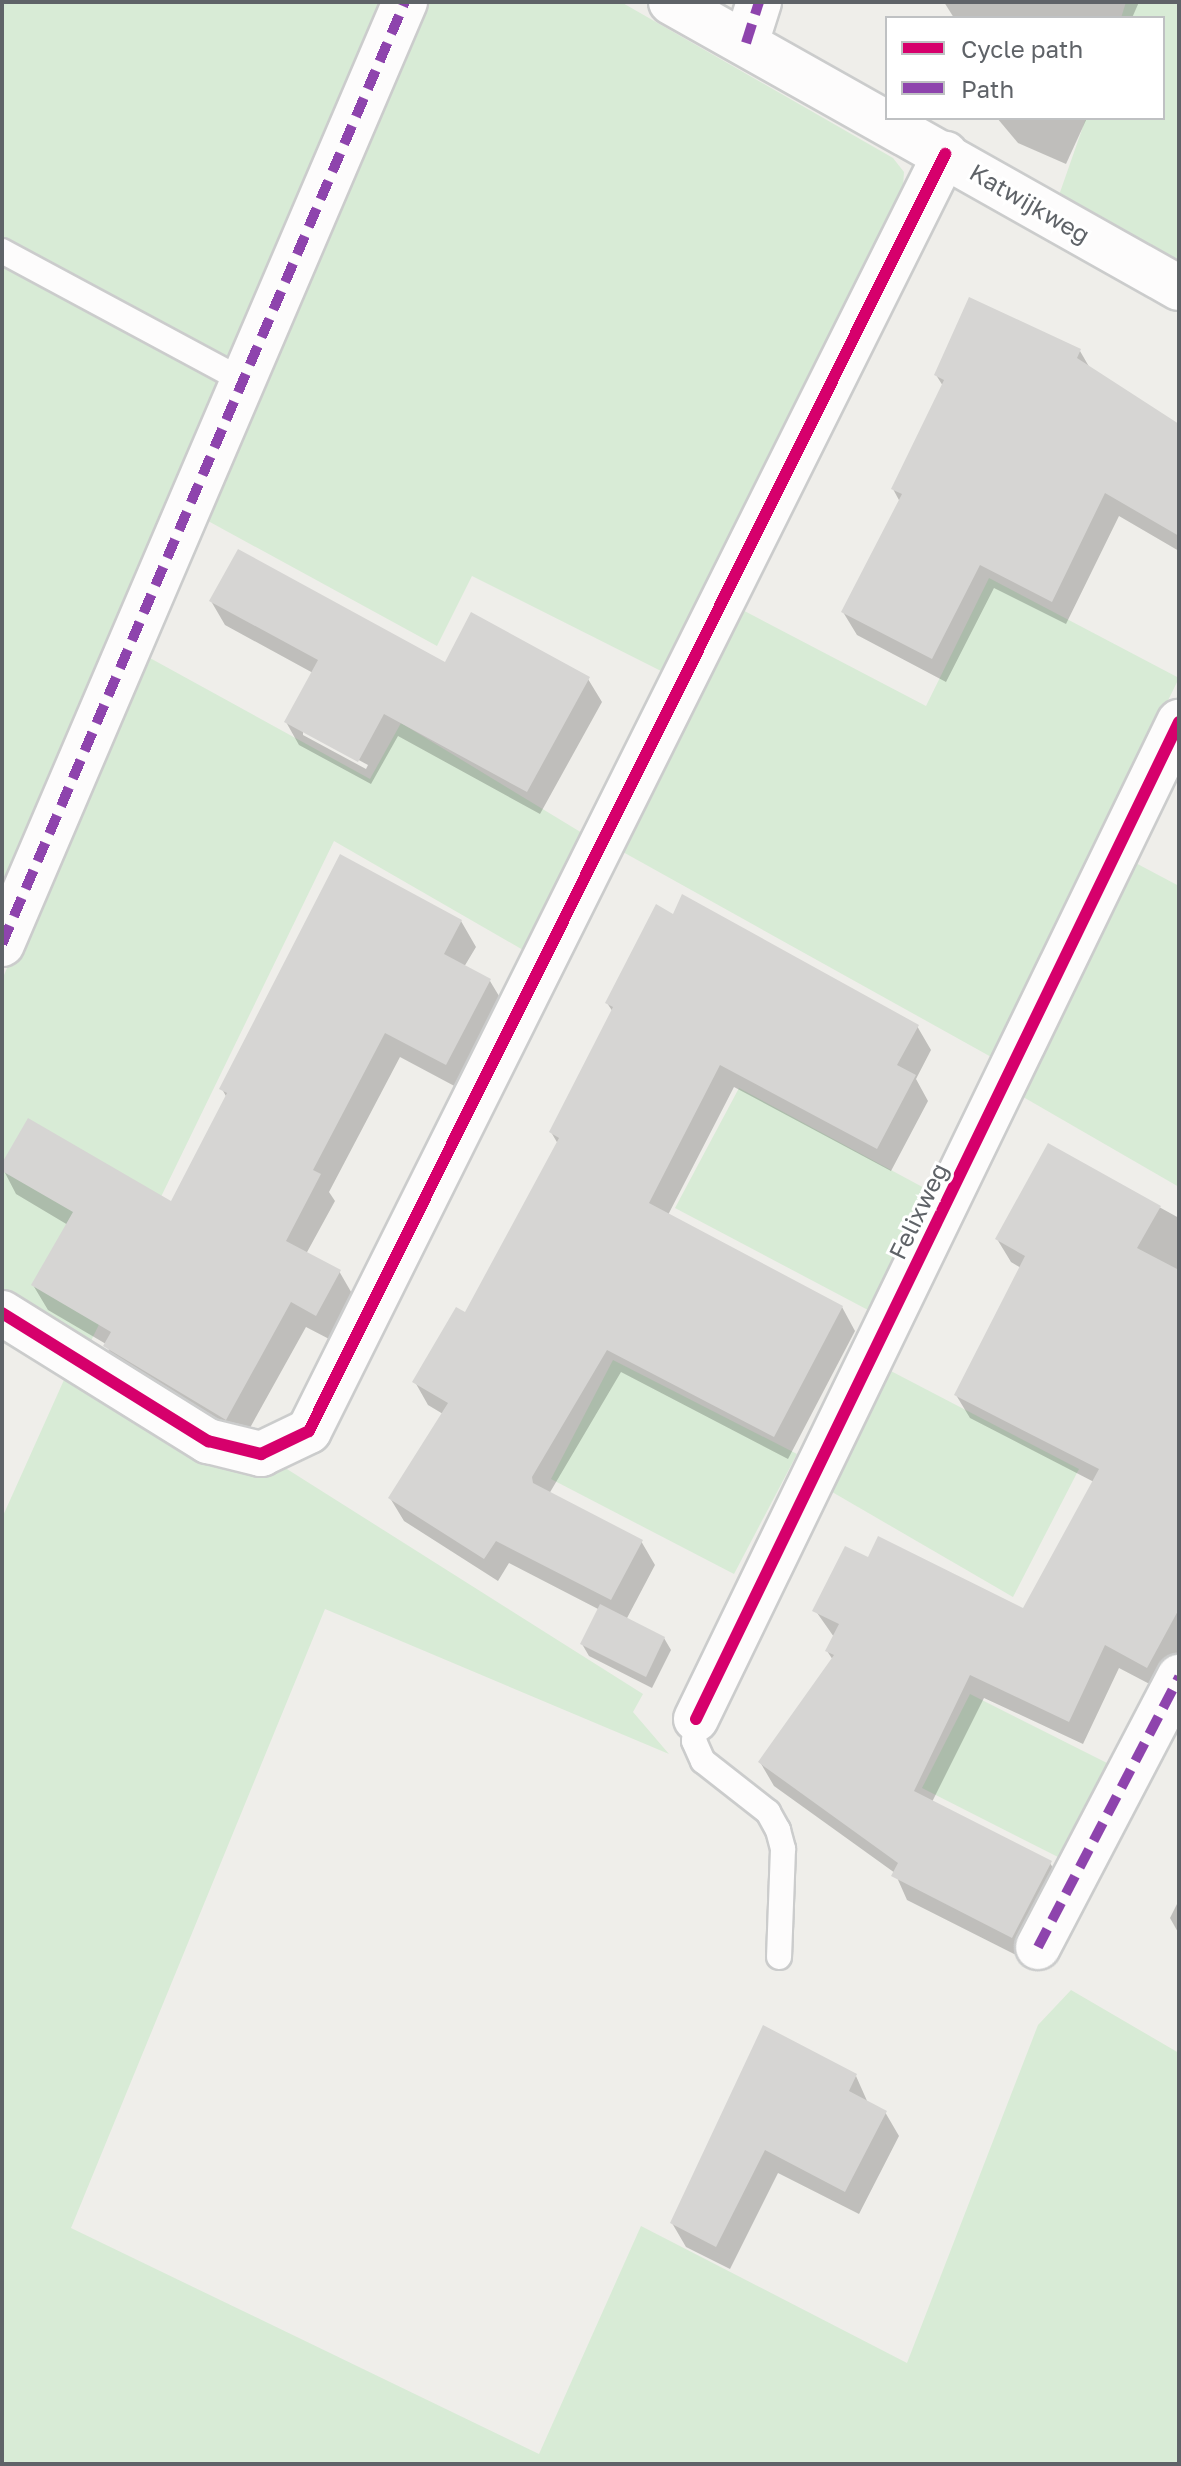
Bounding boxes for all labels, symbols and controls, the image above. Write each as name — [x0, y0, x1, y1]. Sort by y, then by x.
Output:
legend — [885, 16, 1165, 120]
text: Cycle path — [961, 34, 1083, 63]
text: Path — [961, 74, 1014, 103]
street label: Katwijkweg — [965, 157, 1095, 249]
street label: Felixweg — [882, 1158, 954, 1264]

